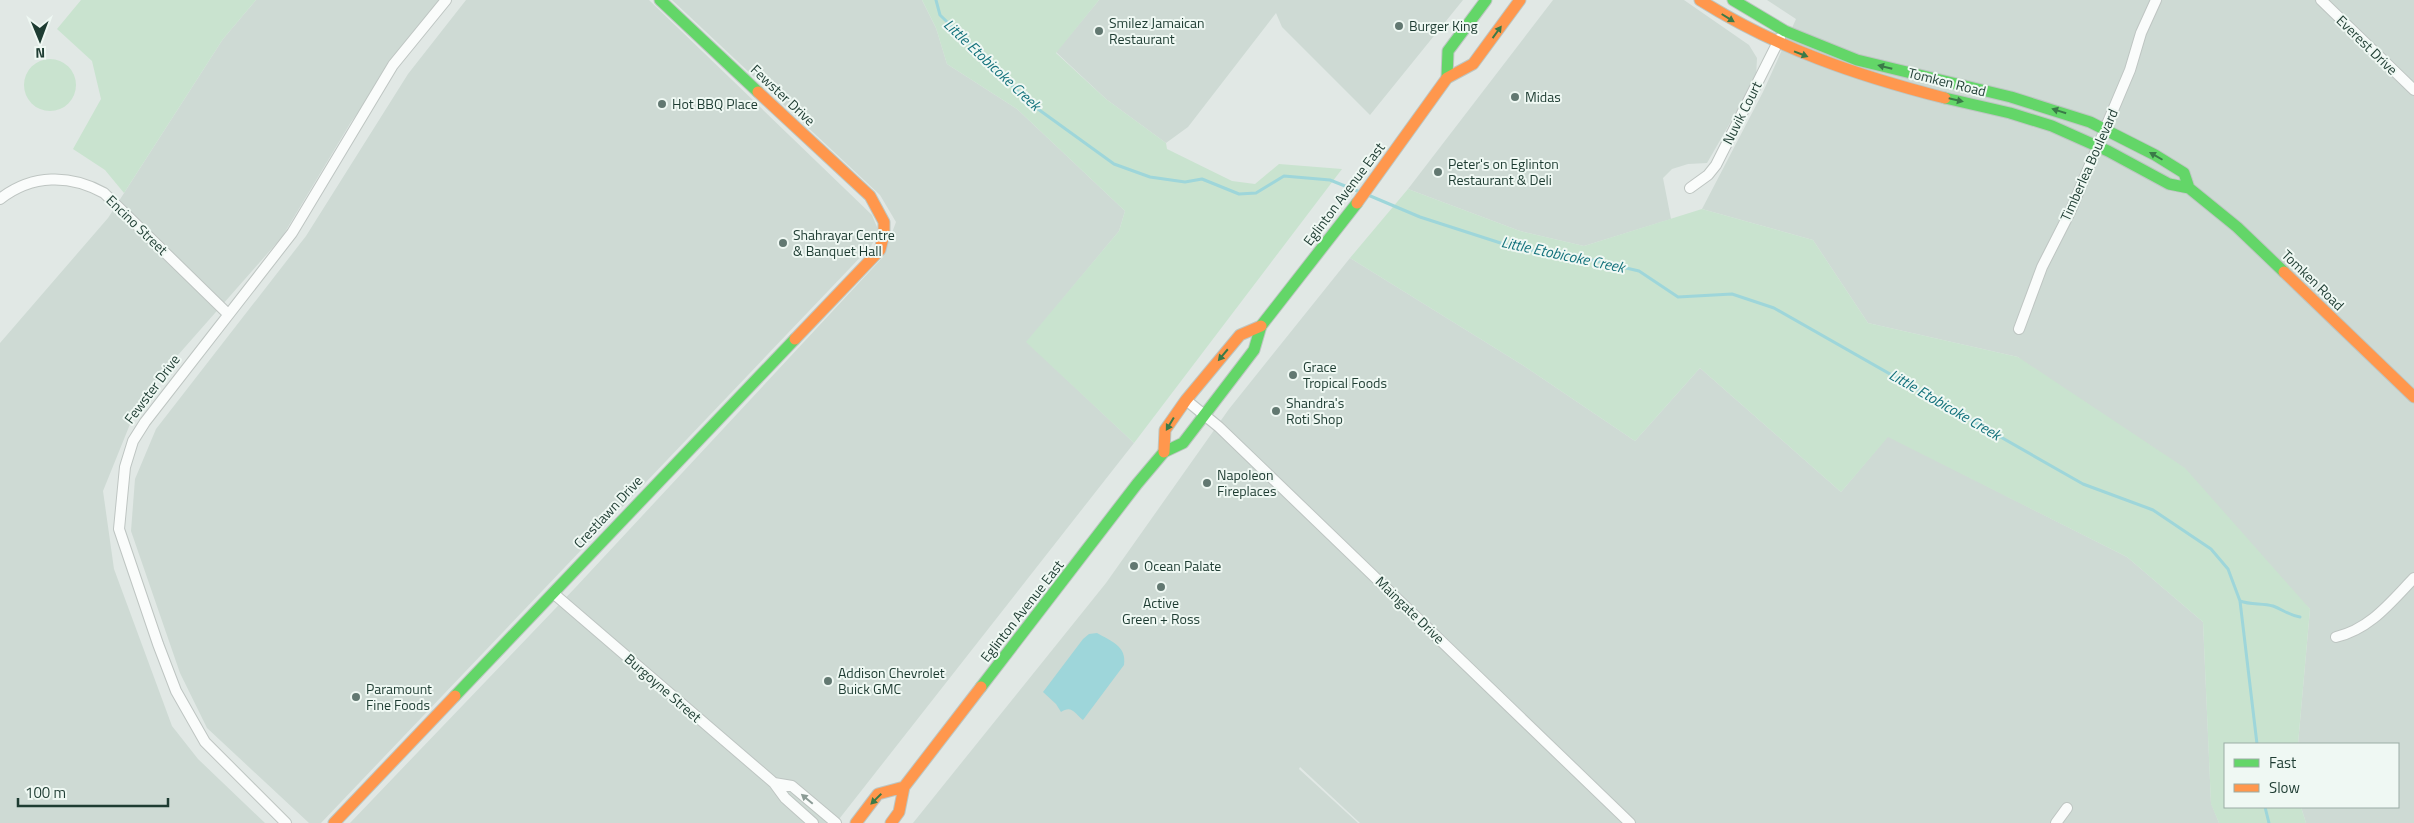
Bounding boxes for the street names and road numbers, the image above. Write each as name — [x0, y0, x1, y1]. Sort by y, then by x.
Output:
street label: Everest Drive — [2332, 10, 2403, 79]
street label: Fewster Drive — [746, 59, 820, 130]
street label: Tomken Road — [1906, 62, 1988, 101]
street label: Nuvik Court — [1717, 77, 1767, 148]
street label: Timberlea Boulevard — [2054, 105, 2123, 224]
street label: Eglinton Avenue East — [1298, 138, 1389, 250]
street label: Encino Street — [102, 190, 173, 260]
street label: Tomken Road — [2277, 244, 2349, 315]
street label: Fewster Drive — [119, 350, 185, 428]
street label: Crestlawn Drive — [568, 471, 647, 553]
street label: Eglinton Avenue East — [975, 555, 1068, 666]
street label: Maingate Drive — [1371, 571, 1450, 648]
street label: Burgoyne Street — [620, 648, 706, 727]

